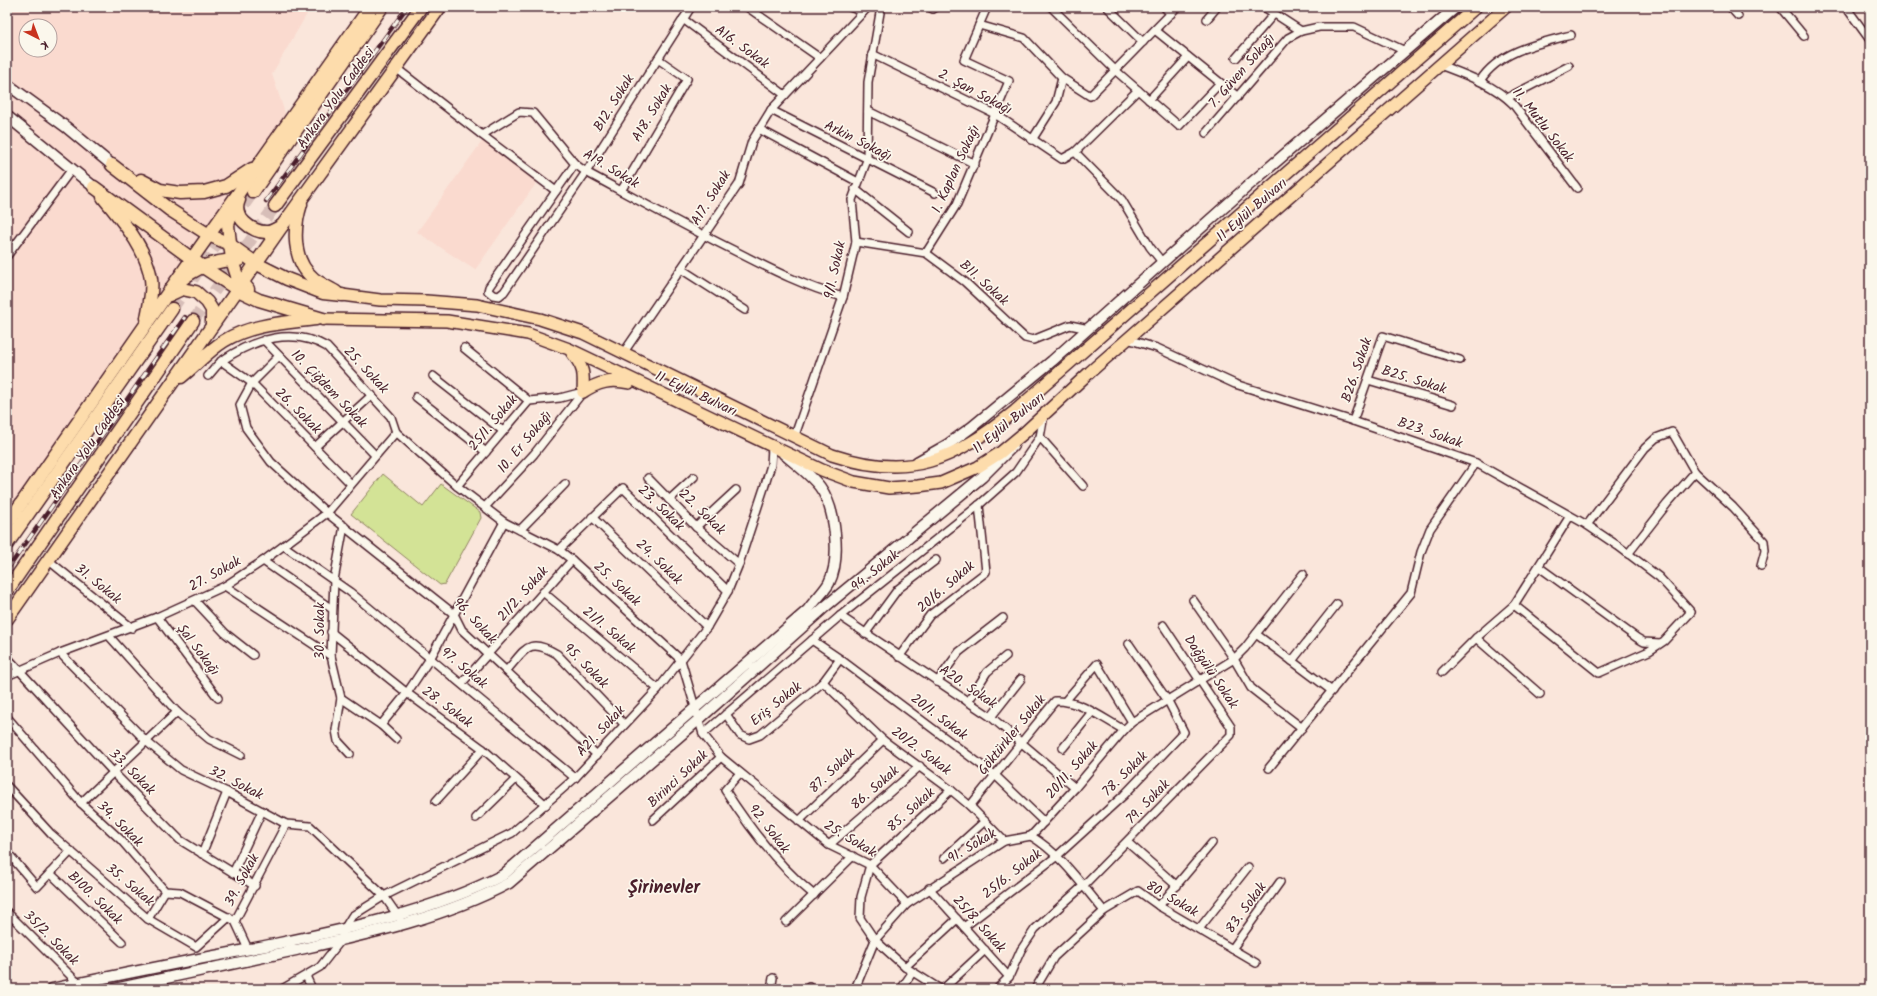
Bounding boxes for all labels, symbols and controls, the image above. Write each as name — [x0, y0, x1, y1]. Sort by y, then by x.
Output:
north arrow — [18, 18, 58, 58]
street label: A16. Sokak — [710, 20, 774, 75]
street label: 7. Güven Sokağı — [1203, 28, 1281, 113]
text: K — [35, 36, 53, 54]
street label: Ankara Yolu Caddesi — [292, 42, 381, 153]
street label: 2. Şan Sokağı — [934, 63, 1016, 121]
street label: B12. Sokak — [588, 70, 640, 136]
street label: A18. Sokak — [626, 80, 678, 146]
street label: 11. Mutlu Sokak — [1507, 83, 1580, 168]
street label: Arkin Sokağı — [820, 115, 896, 168]
street label: 1. Kaplan Sokağı — [926, 121, 986, 217]
street label: A19. Sokak — [579, 144, 644, 195]
street label: A17. Sokak — [685, 166, 737, 230]
street label: 11 Eylül Bulvarı — [1212, 173, 1293, 247]
street label: 9/1. Sokak — [818, 239, 852, 301]
street label: B11. Sokak — [954, 255, 1014, 312]
street label: B26. Sokak — [1336, 334, 1378, 405]
street label: 25. Sokak — [338, 341, 394, 399]
street label: 10. Çiğdem Sokak — [286, 345, 373, 434]
street label: B25. Sokak — [1379, 360, 1450, 400]
street label: 11 Eylül Bulvarı — [651, 365, 741, 423]
street label: 26. Sokak — [270, 383, 327, 440]
street label: 11 Eylül Bulvarı — [968, 386, 1050, 459]
street label: 25/1. Sokak — [463, 390, 523, 456]
street label: Ankara Yolu Caddesi — [44, 392, 132, 504]
street label: 10. Er Sokağı — [492, 406, 558, 478]
street label: B23. Sokak — [1395, 412, 1466, 455]
street label: 23. Sokak — [632, 480, 690, 537]
street label: 22. Sokak — [673, 484, 731, 541]
street label: 24. Sokak — [630, 534, 688, 590]
street label: 94. Sokak — [846, 544, 904, 597]
street label: 27. Sokak — [185, 550, 246, 597]
street label: 20/6. Sokak — [912, 555, 980, 618]
street label: 25. Sokak — [588, 556, 646, 612]
street label: 31. Sokak — [70, 558, 127, 610]
street label: 21/2. Sokak — [492, 561, 554, 627]
street label: 96. Sokak — [448, 593, 503, 650]
street label: 21/1. Sokak — [577, 601, 641, 659]
street label: 30. Sokak — [309, 602, 331, 660]
street label: Şal Sokağı — [171, 619, 225, 681]
street label: Dağgülü Sokak — [1178, 631, 1244, 714]
street label: 95. Sokak — [558, 638, 614, 694]
street label: 97. Sokak — [436, 642, 493, 695]
street label: A20. Sokak — [934, 659, 1002, 715]
street label: Eriş Sokak — [745, 676, 807, 732]
street label: 28. Sokak — [417, 680, 478, 734]
street label: 20/1. Sokak — [906, 688, 973, 746]
street label: Göktürkler Sokak — [973, 690, 1052, 780]
street label: A21. Sokak — [571, 700, 631, 762]
street label: 20/2. Sokak — [886, 721, 956, 781]
street label: 20/11. Sokak — [1040, 736, 1104, 804]
street label: 87. Sokak — [804, 743, 861, 799]
street label: 33. Sokak — [104, 744, 161, 801]
street label: Birinci Sokak — [643, 745, 714, 813]
street label: 78. Sokak — [1097, 746, 1153, 802]
street label: 32. Sokak — [205, 760, 267, 806]
street label: 86. Sokak — [846, 760, 905, 816]
street label: 79. Sokak — [1121, 774, 1176, 830]
street label: 85. Sokak — [882, 782, 940, 838]
street label: 34. Sokak — [92, 796, 149, 853]
street label: 92. Sokak — [743, 800, 796, 859]
street label: 25. Sokak — [819, 815, 881, 864]
street label: 91. Sokak — [943, 823, 1001, 869]
street label: 25/6. Sokak — [977, 843, 1047, 904]
street label: 39. Sokak — [219, 849, 265, 910]
street label: 35. Sokak — [101, 858, 160, 912]
street label: B100. Sokak — [62, 866, 128, 930]
district label: Şirinevler — [628, 874, 701, 903]
street label: 80. Sokak — [1141, 875, 1203, 923]
street label: 83. Sokak — [1220, 877, 1272, 938]
street label: 25/8. Sokak — [947, 890, 1011, 958]
street label: 35/2. Sokak — [18, 905, 84, 971]

